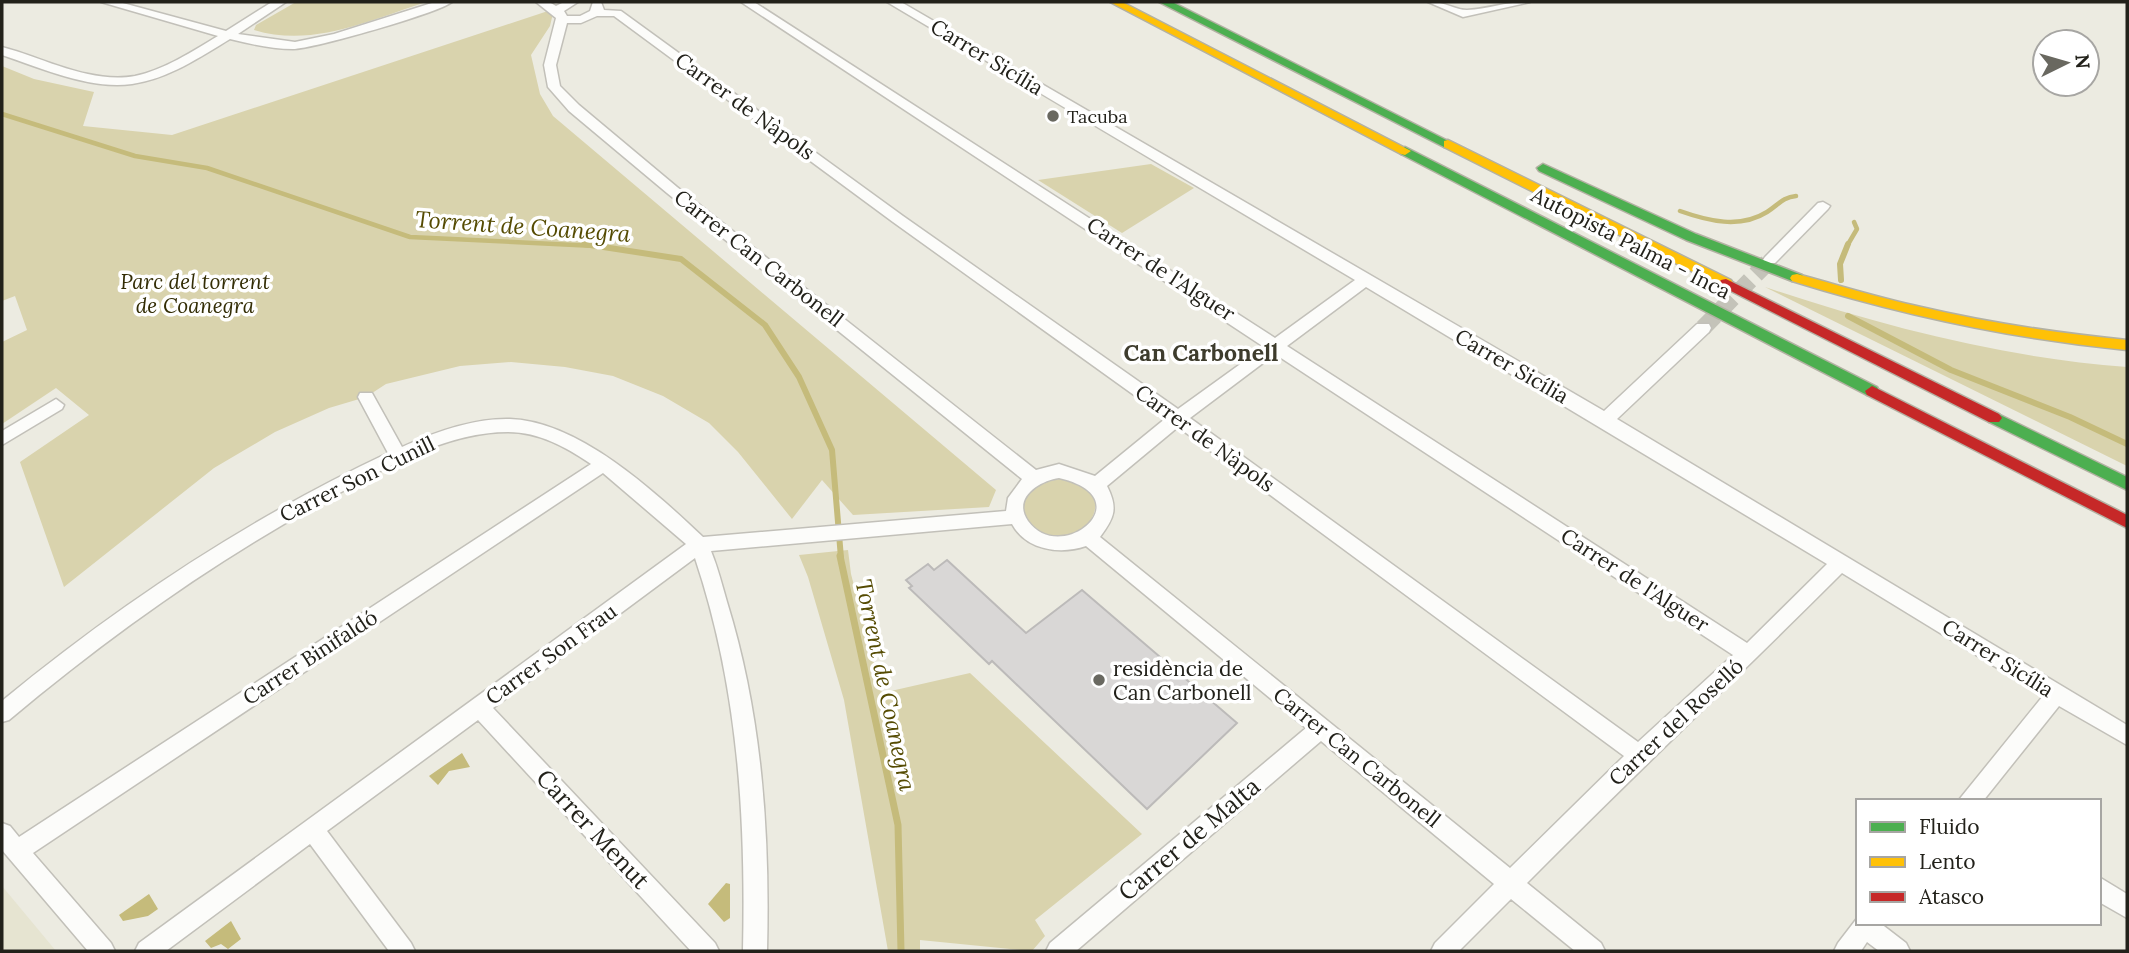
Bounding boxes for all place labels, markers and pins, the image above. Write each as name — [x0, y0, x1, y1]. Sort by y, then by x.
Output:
place label: Tacuba — [1067, 105, 1127, 128]
marker: Tacuba — [1045, 108, 1061, 124]
place label: residència de Can Carbonell — [1113, 655, 1251, 706]
marker: residència de Can Carbonell — [1091, 672, 1107, 688]

